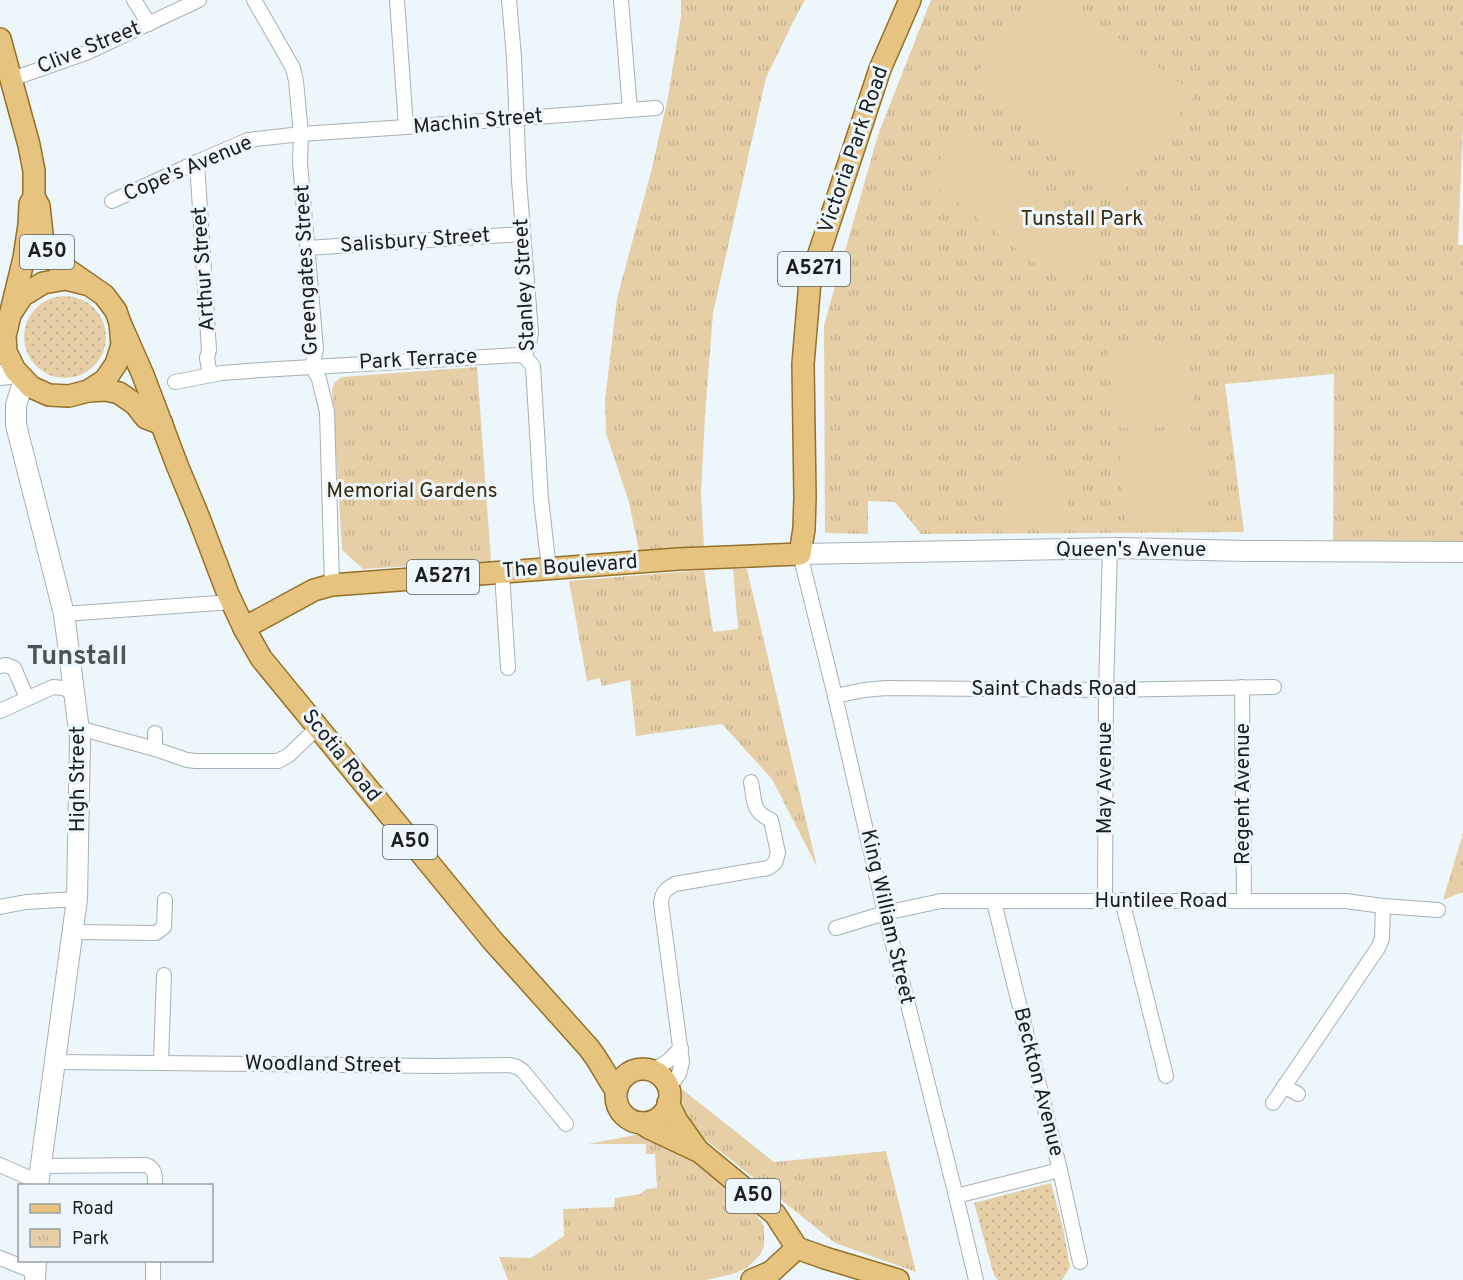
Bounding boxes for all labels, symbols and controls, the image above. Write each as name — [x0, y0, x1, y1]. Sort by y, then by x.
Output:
street label: Clive Street — [33, 15, 145, 81]
street label: Victoria Park Road — [813, 63, 895, 237]
street label: Machin Street — [412, 103, 544, 141]
street label: Cope's Avenue — [119, 130, 257, 208]
street label: Greengates Street — [289, 184, 325, 356]
street label: Arthur Street — [186, 206, 222, 332]
park label: Tunstall Park — [1021, 206, 1143, 233]
street label: Stanley Street — [508, 218, 542, 352]
street label: Salisbury Street — [339, 222, 491, 260]
road number: A50 — [20, 235, 74, 269]
road number: A5271 — [778, 252, 850, 286]
street label: Park Terrace — [358, 343, 478, 377]
park label: Memorial Gardens — [326, 478, 498, 505]
street label: Queen's Avenue — [1056, 537, 1206, 564]
street label: The Boulevard — [501, 549, 639, 585]
road number: A5271 — [407, 560, 479, 594]
district label: Tunstall — [27, 640, 127, 674]
street label: Saint Chads Road — [971, 676, 1137, 703]
street label: Scotia Road — [295, 704, 387, 808]
street label: May Avenue — [1092, 722, 1119, 834]
street label: Regent Avenue — [1230, 723, 1257, 865]
street label: High Street — [65, 726, 92, 832]
road number: A50 — [383, 825, 437, 859]
street label: King William Street — [854, 827, 920, 1007]
street label: Huntilee Road — [1094, 888, 1228, 915]
street label: Beckton Avenue — [1006, 1005, 1070, 1159]
street label: Woodland Street — [244, 1050, 402, 1080]
road number: A50 — [726, 1179, 780, 1213]
legend — [18, 1184, 213, 1262]
text: Road — [72, 1198, 114, 1221]
text: Park — [72, 1228, 109, 1251]

